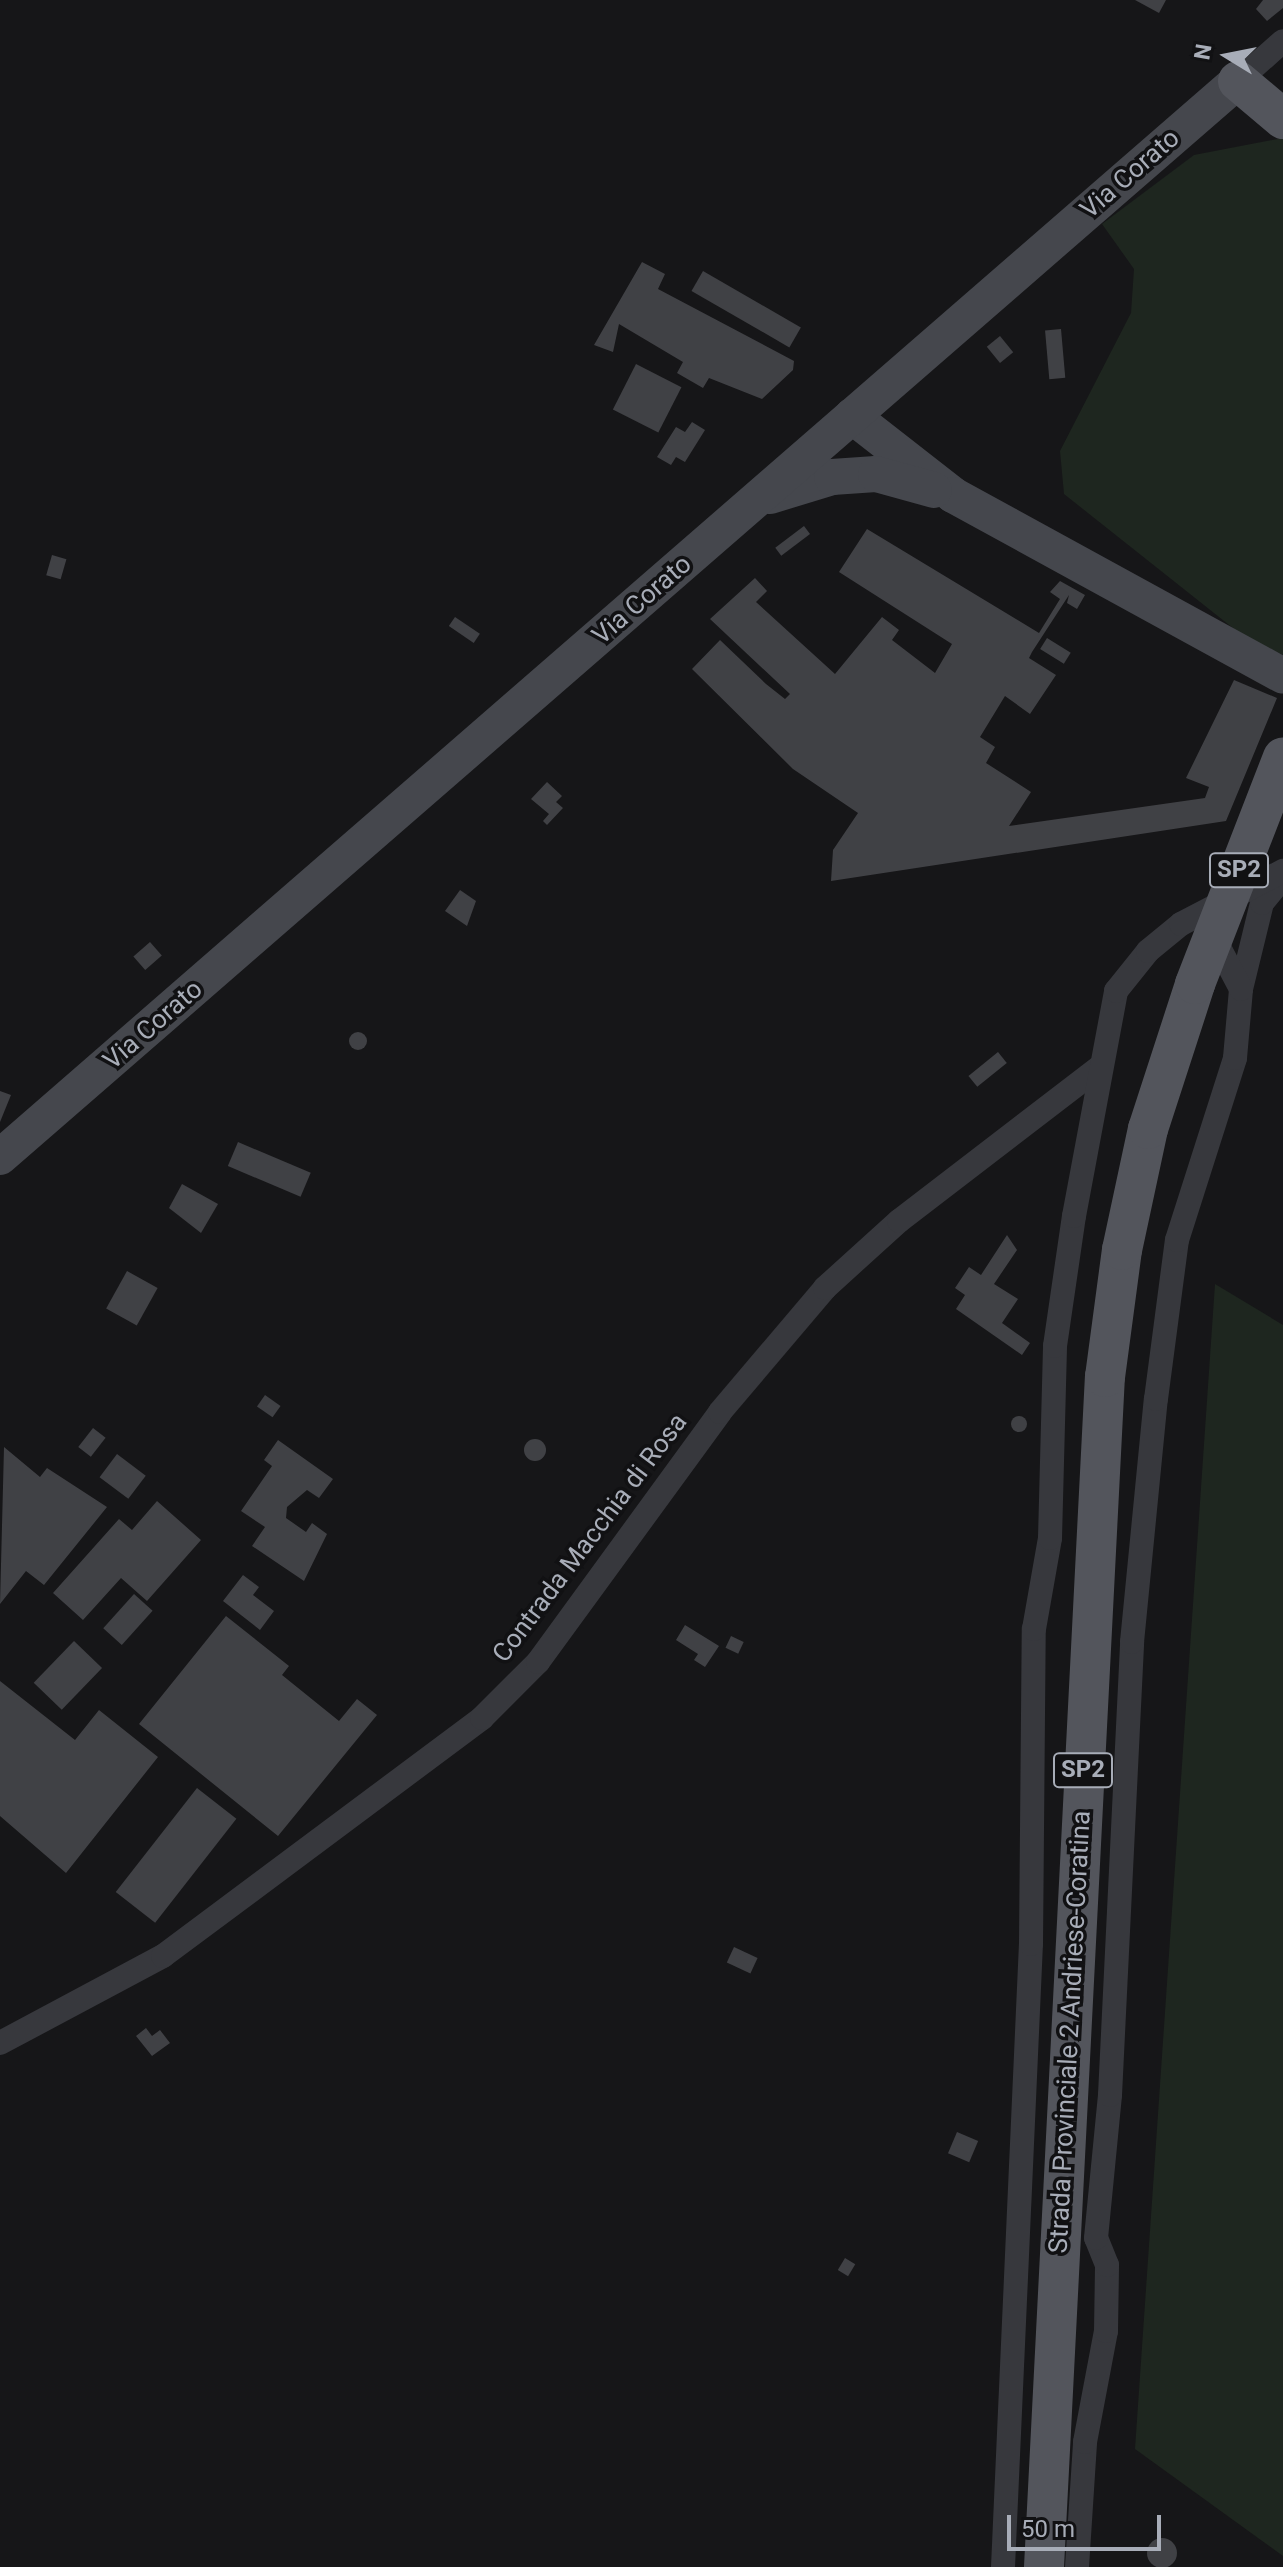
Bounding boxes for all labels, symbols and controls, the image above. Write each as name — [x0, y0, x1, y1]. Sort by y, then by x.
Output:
north arrow — [1187, 16, 1267, 96]
text: N — [1189, 42, 1217, 62]
street label: Via Corato — [1074, 123, 1186, 225]
street label: Via Corato — [586, 549, 698, 651]
road number: SP2 — [1207, 850, 1271, 890]
street label: Via Corato — [97, 974, 209, 1076]
street label: Contrada Macchia di Rosa — [486, 1407, 694, 1669]
road number: SP2 — [1051, 1750, 1115, 1790]
street label: Strada Provinciale 2 Andriese-Coratina — [1043, 1810, 1097, 2254]
scale bar — [1011, 2499, 1165, 2549]
text: 50 m — [1021, 2515, 1075, 2543]

